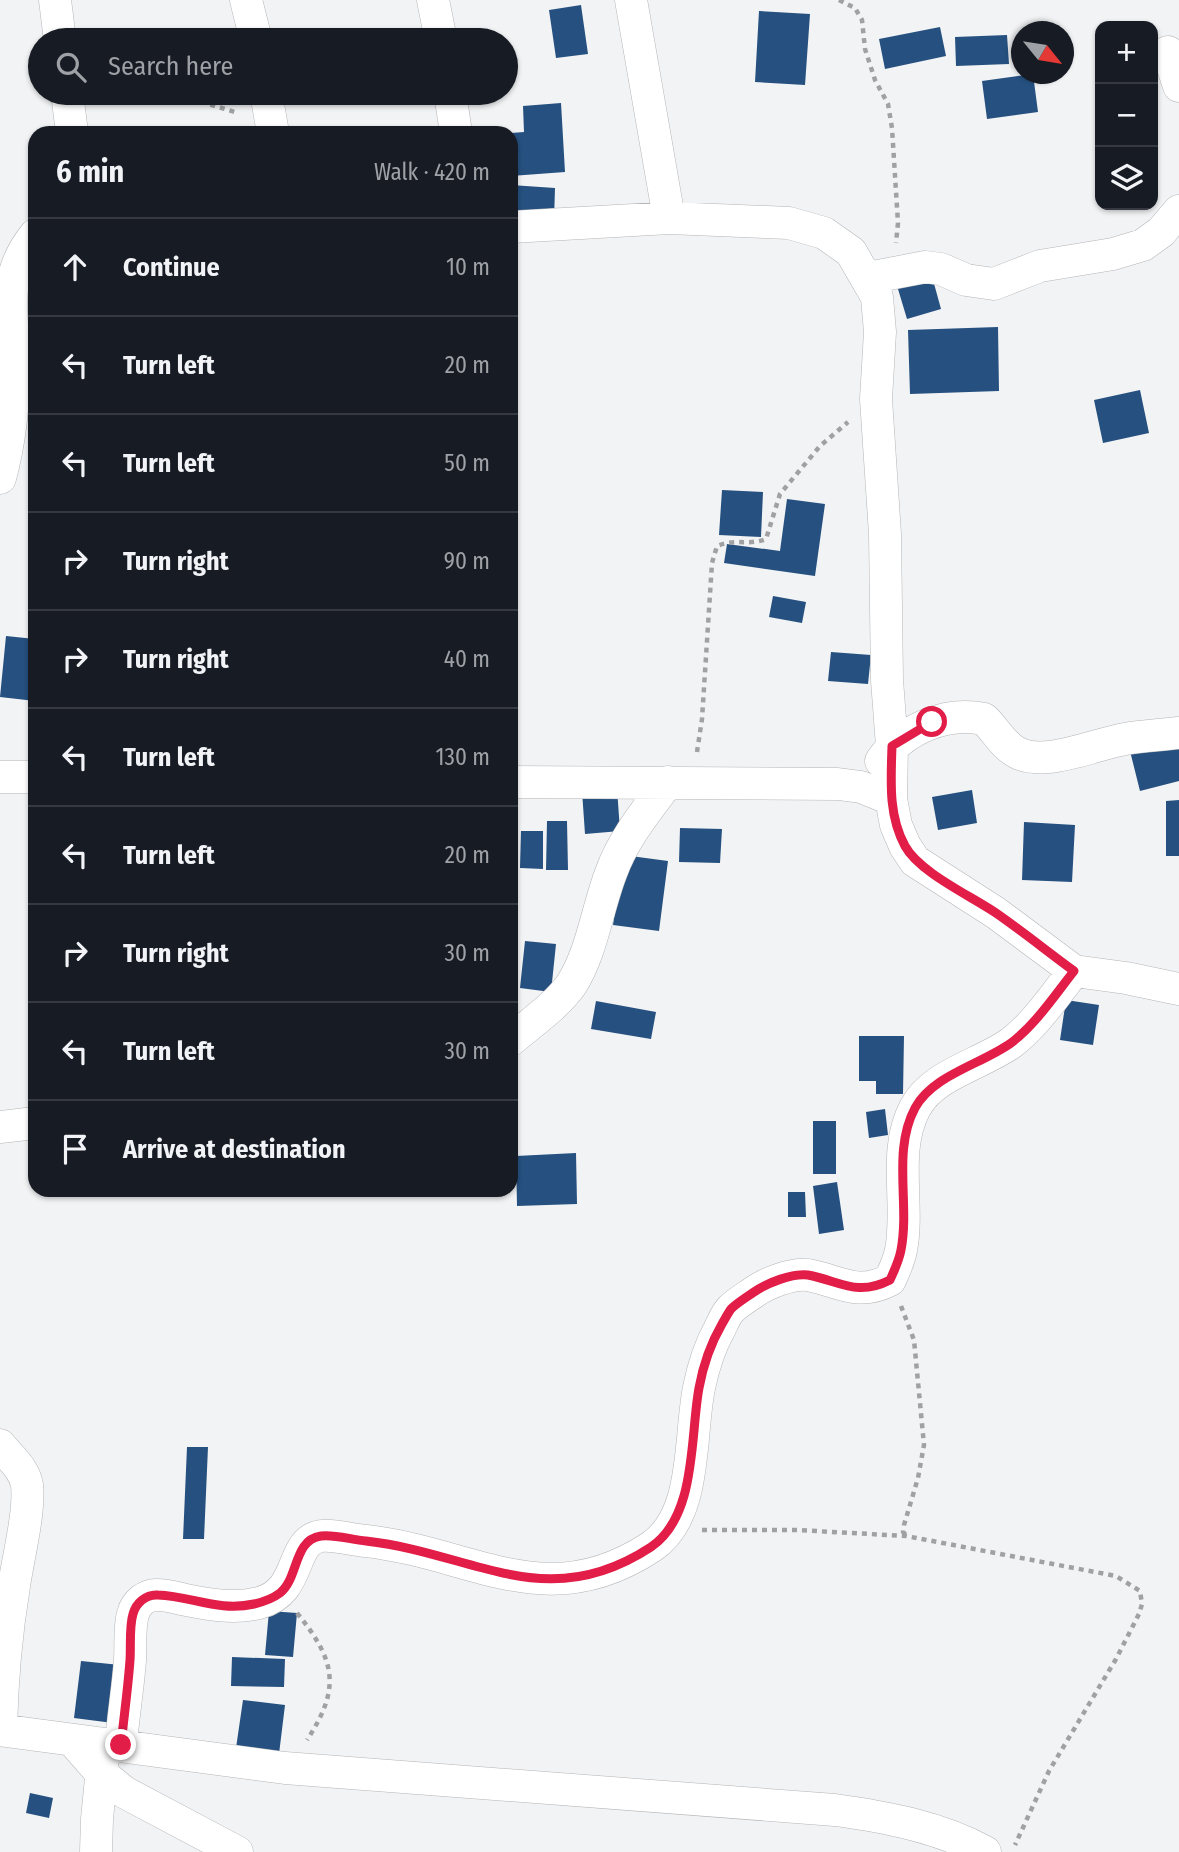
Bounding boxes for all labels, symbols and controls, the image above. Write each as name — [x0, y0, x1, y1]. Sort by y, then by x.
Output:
north arrow — [1011, 21, 1074, 84]
map controls — [1095, 21, 1158, 210]
button: + — [1095, 21, 1158, 84]
search box — [28, 28, 518, 105]
icon: search — [52, 48, 90, 86]
text: Search here — [108, 51, 233, 82]
button: − — [1095, 84, 1158, 147]
button: layers — [1095, 147, 1158, 210]
text: 6 min — [56, 154, 124, 190]
text: Walk · 420 m — [374, 158, 490, 186]
icon: ahead — [56, 248, 94, 286]
text: Continue — [123, 252, 220, 283]
text: 10 m — [446, 253, 490, 281]
icon: left — [56, 346, 94, 384]
text: Turn left — [123, 350, 215, 381]
text: 20 m — [445, 351, 490, 379]
icon: left — [56, 444, 94, 482]
text: Turn left — [123, 448, 215, 479]
text: 50 m — [444, 449, 490, 477]
icon: right — [56, 542, 94, 580]
text: Turn right — [123, 546, 229, 577]
text: 90 m — [444, 547, 490, 575]
icon: right — [56, 640, 94, 678]
text: Turn right — [123, 644, 229, 675]
text: 40 m — [444, 645, 490, 673]
route start — [916, 706, 947, 737]
icon: left — [56, 738, 94, 776]
text: Turn left — [123, 742, 215, 773]
text: 130 m — [436, 743, 490, 771]
icon: left — [56, 836, 94, 874]
text: Turn left — [123, 840, 215, 871]
text: 20 m — [445, 841, 490, 869]
icon: right — [56, 934, 94, 972]
text: Turn right — [123, 938, 229, 969]
text: 30 m — [445, 939, 490, 967]
icon: left — [56, 1032, 94, 1070]
text: Turn left — [123, 1036, 215, 1067]
text: 30 m — [445, 1037, 490, 1065]
icon: arrive — [56, 1130, 94, 1168]
text: Arrive at destination — [123, 1134, 346, 1165]
route end — [105, 1729, 136, 1760]

